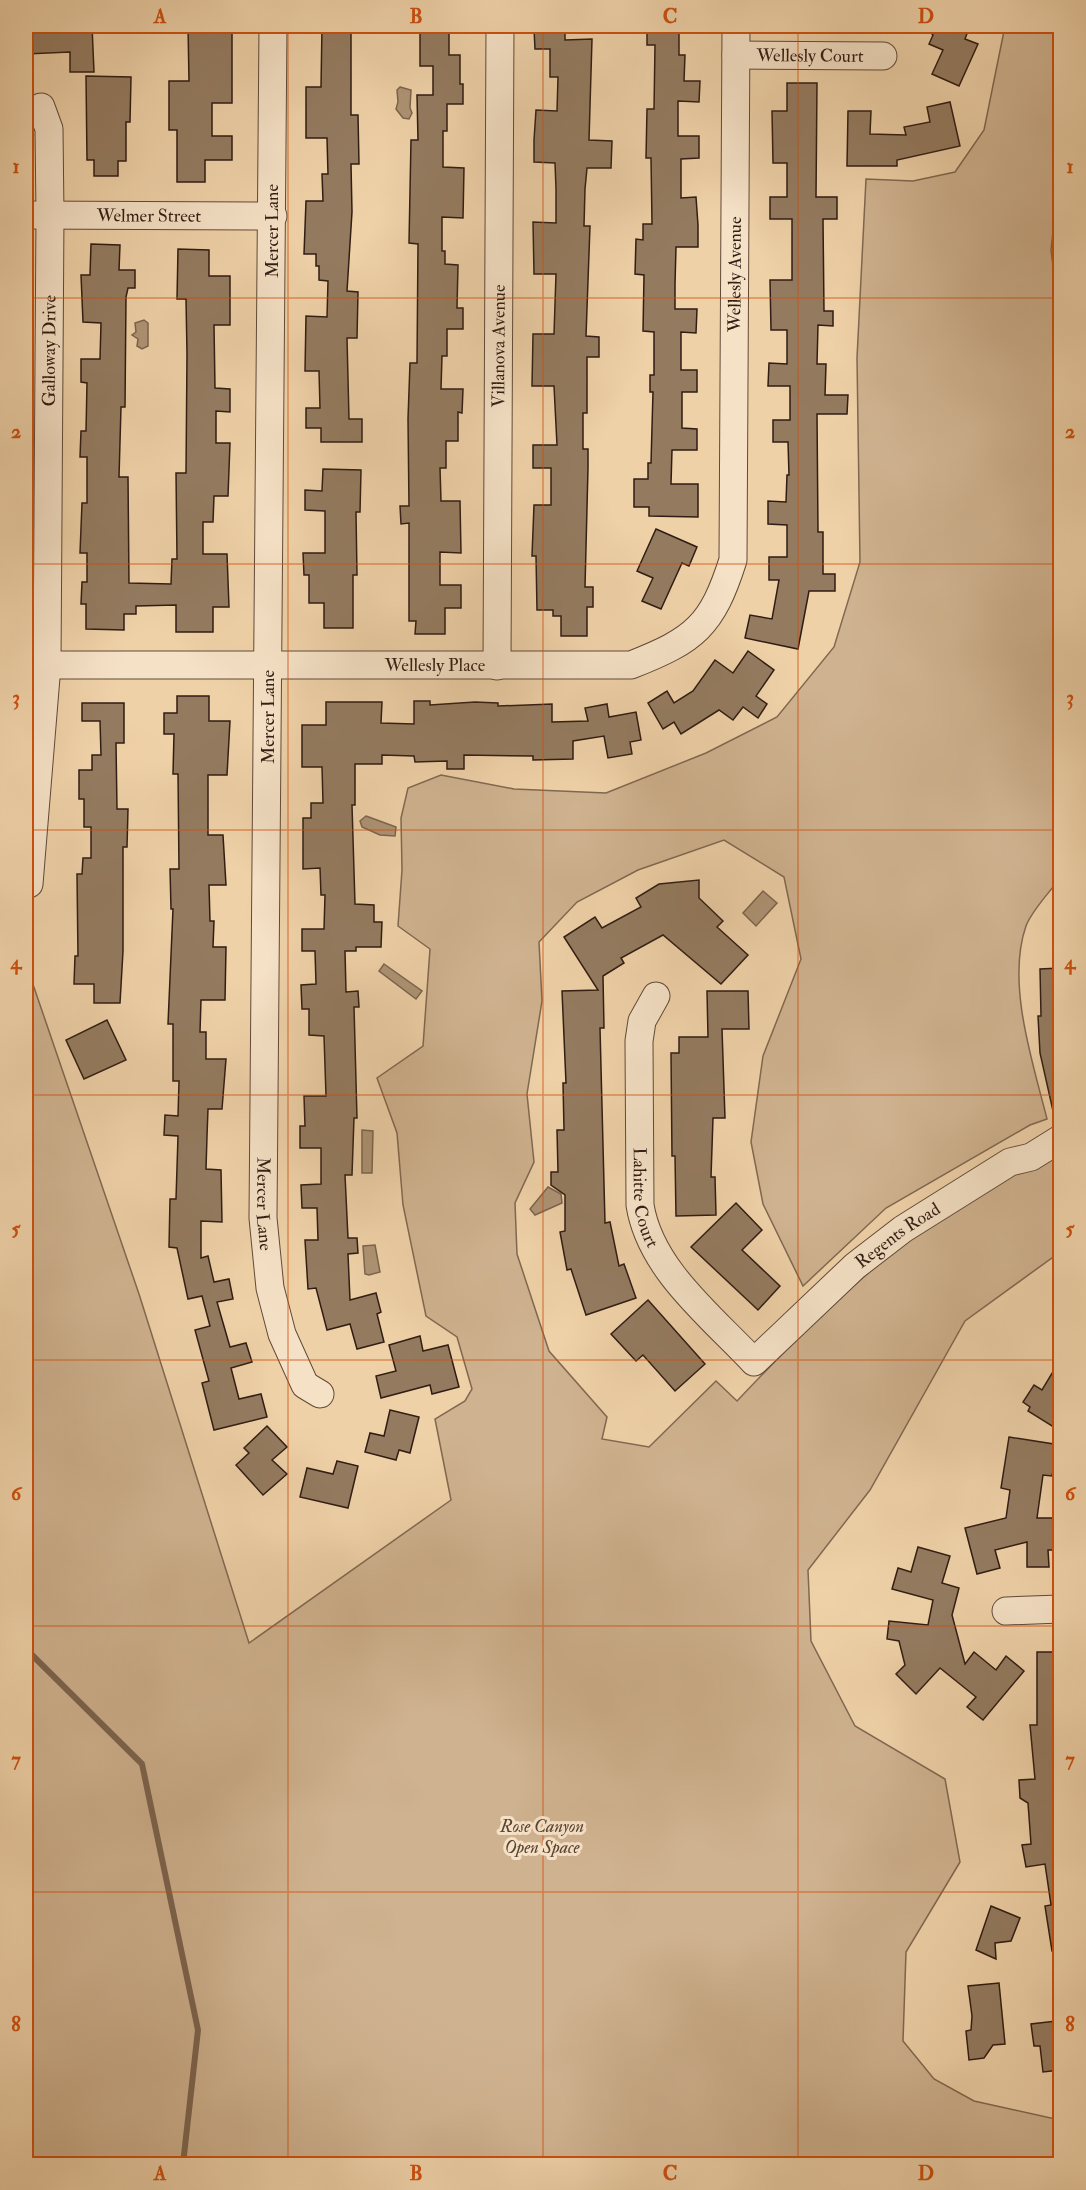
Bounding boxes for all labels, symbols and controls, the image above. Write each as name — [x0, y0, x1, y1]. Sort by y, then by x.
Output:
text: A — [153, 4, 167, 29]
text: B — [409, 4, 423, 29]
text: C — [663, 4, 677, 29]
text: D — [918, 4, 934, 29]
street label: Wellesly Court — [755, 44, 864, 67]
text: 1 — [12, 154, 20, 179]
text: 1 — [1066, 154, 1074, 179]
street label: Mercer Lane — [261, 184, 284, 278]
street label: Welmer Street — [96, 204, 201, 227]
street label: Wellesly Avenue — [723, 216, 746, 333]
street label: Villanova Avenue — [487, 284, 510, 408]
street label: Galloway Drive — [37, 294, 61, 407]
text: 2 — [11, 419, 21, 444]
text: 2 — [1065, 419, 1075, 444]
street label: Wellesly Place — [384, 654, 486, 677]
street label: Mercer Lane — [257, 670, 280, 764]
text: 3 — [12, 685, 20, 710]
text: 3 — [1066, 685, 1074, 710]
text: 4 — [10, 950, 23, 975]
text: 4 — [1064, 950, 1077, 975]
street label: Lahitte Court — [628, 1147, 664, 1252]
street label: Mercer Lane — [251, 1157, 278, 1252]
street label: Regents Road — [850, 1197, 944, 1273]
text: 5 — [12, 1216, 22, 1241]
text: 5 — [1066, 1216, 1076, 1241]
text: 6 — [11, 1481, 23, 1506]
text: 6 — [1065, 1481, 1077, 1506]
text: 7 — [11, 1747, 21, 1772]
text: 7 — [1065, 1747, 1075, 1772]
park label: Rose Canyon Open Space — [499, 1815, 584, 1859]
text: 8 — [11, 2012, 21, 2037]
text: 8 — [1065, 2012, 1075, 2037]
text: A — [153, 2161, 167, 2186]
text: B — [409, 2161, 423, 2186]
text: C — [663, 2161, 677, 2186]
text: D — [918, 2161, 934, 2186]

